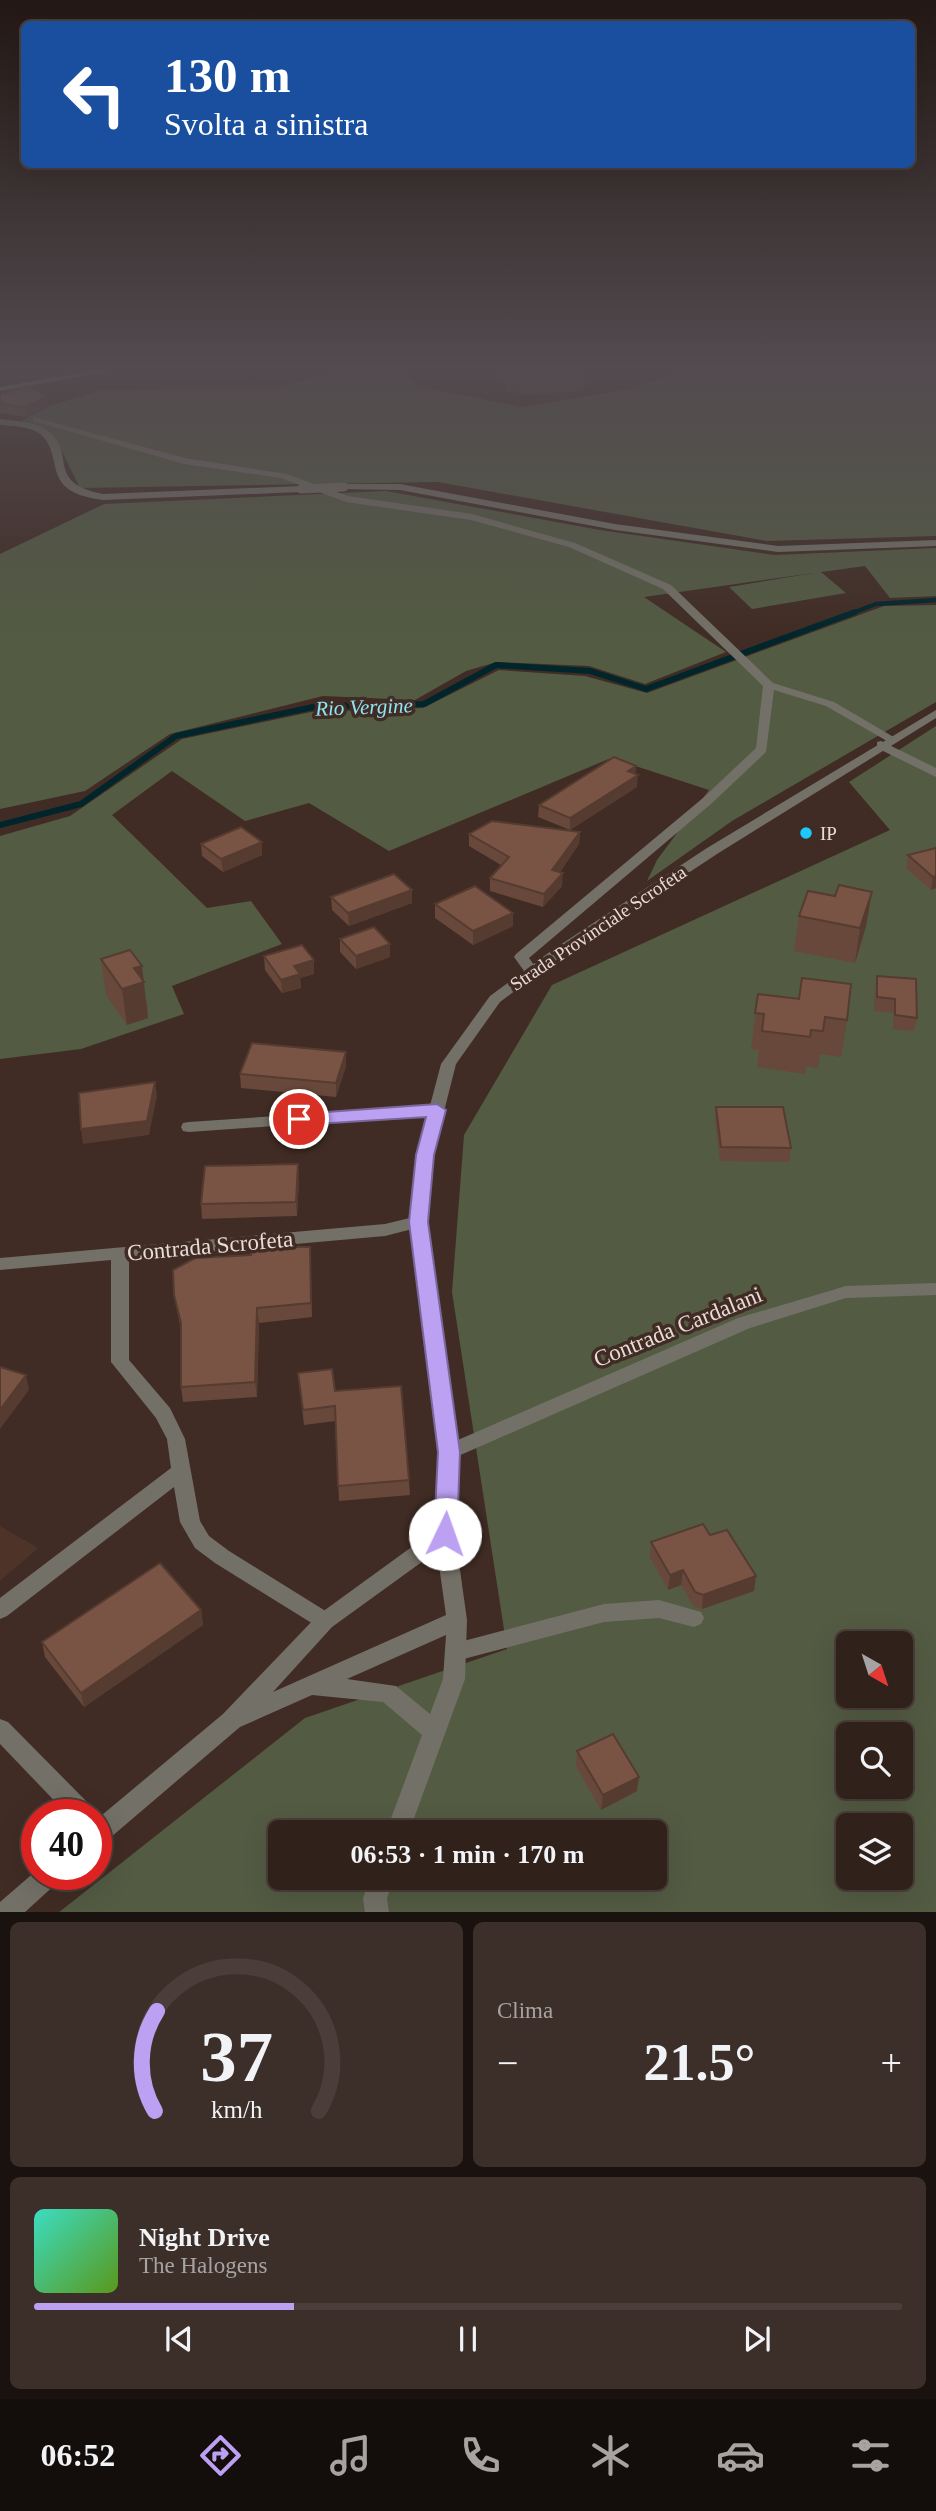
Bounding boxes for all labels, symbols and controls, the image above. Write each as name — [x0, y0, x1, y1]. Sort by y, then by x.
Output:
text: 130 m — [164, 48, 291, 103]
icon: left — [49, 49, 140, 140]
text: Svolta a sinistra — [164, 106, 368, 142]
water label: Rio Vergine — [314, 693, 413, 721]
place label: IP — [820, 823, 837, 844]
marker: IP — [798, 825, 814, 841]
street label: Strada Provinciale Scrofeta — [506, 861, 691, 995]
pin — [269, 1089, 329, 1149]
icon: arrive — [280, 1100, 318, 1138]
street label: Contrada Scrofeta — [126, 1226, 294, 1266]
street label: Contrada Cardalani — [590, 1282, 766, 1372]
position arrow — [408, 1497, 482, 1571]
north arrow — [836, 1631, 914, 1708]
map controls — [836, 1631, 913, 1890]
button: search — [836, 1722, 913, 1799]
speed limit sign: 40 — [21, 1799, 112, 1890]
button: layers — [836, 1813, 913, 1890]
text: 06:53 · 1 min · 170 m — [351, 1840, 585, 1869]
text: Clima — [497, 1998, 553, 2023]
text: 37 — [200, 2016, 273, 2097]
text: 21.5° — [644, 2034, 755, 2091]
text: − — [497, 2042, 518, 2084]
text: + — [881, 2042, 902, 2084]
text: km/h — [211, 2095, 263, 2122]
text: Night Drive — [139, 2223, 270, 2252]
text: The Halogens — [139, 2253, 267, 2278]
icon: previous — [160, 2320, 198, 2358]
icon: pause — [449, 2320, 487, 2358]
icon: next — [738, 2320, 776, 2358]
icon: directions — [196, 2431, 245, 2480]
icon: music — [326, 2431, 375, 2480]
icon: phone — [456, 2431, 505, 2480]
icon: climate — [586, 2431, 635, 2480]
icon: car — [716, 2431, 765, 2480]
icon: filters — [846, 2431, 895, 2480]
text: 06:52 — [41, 2437, 115, 2473]

